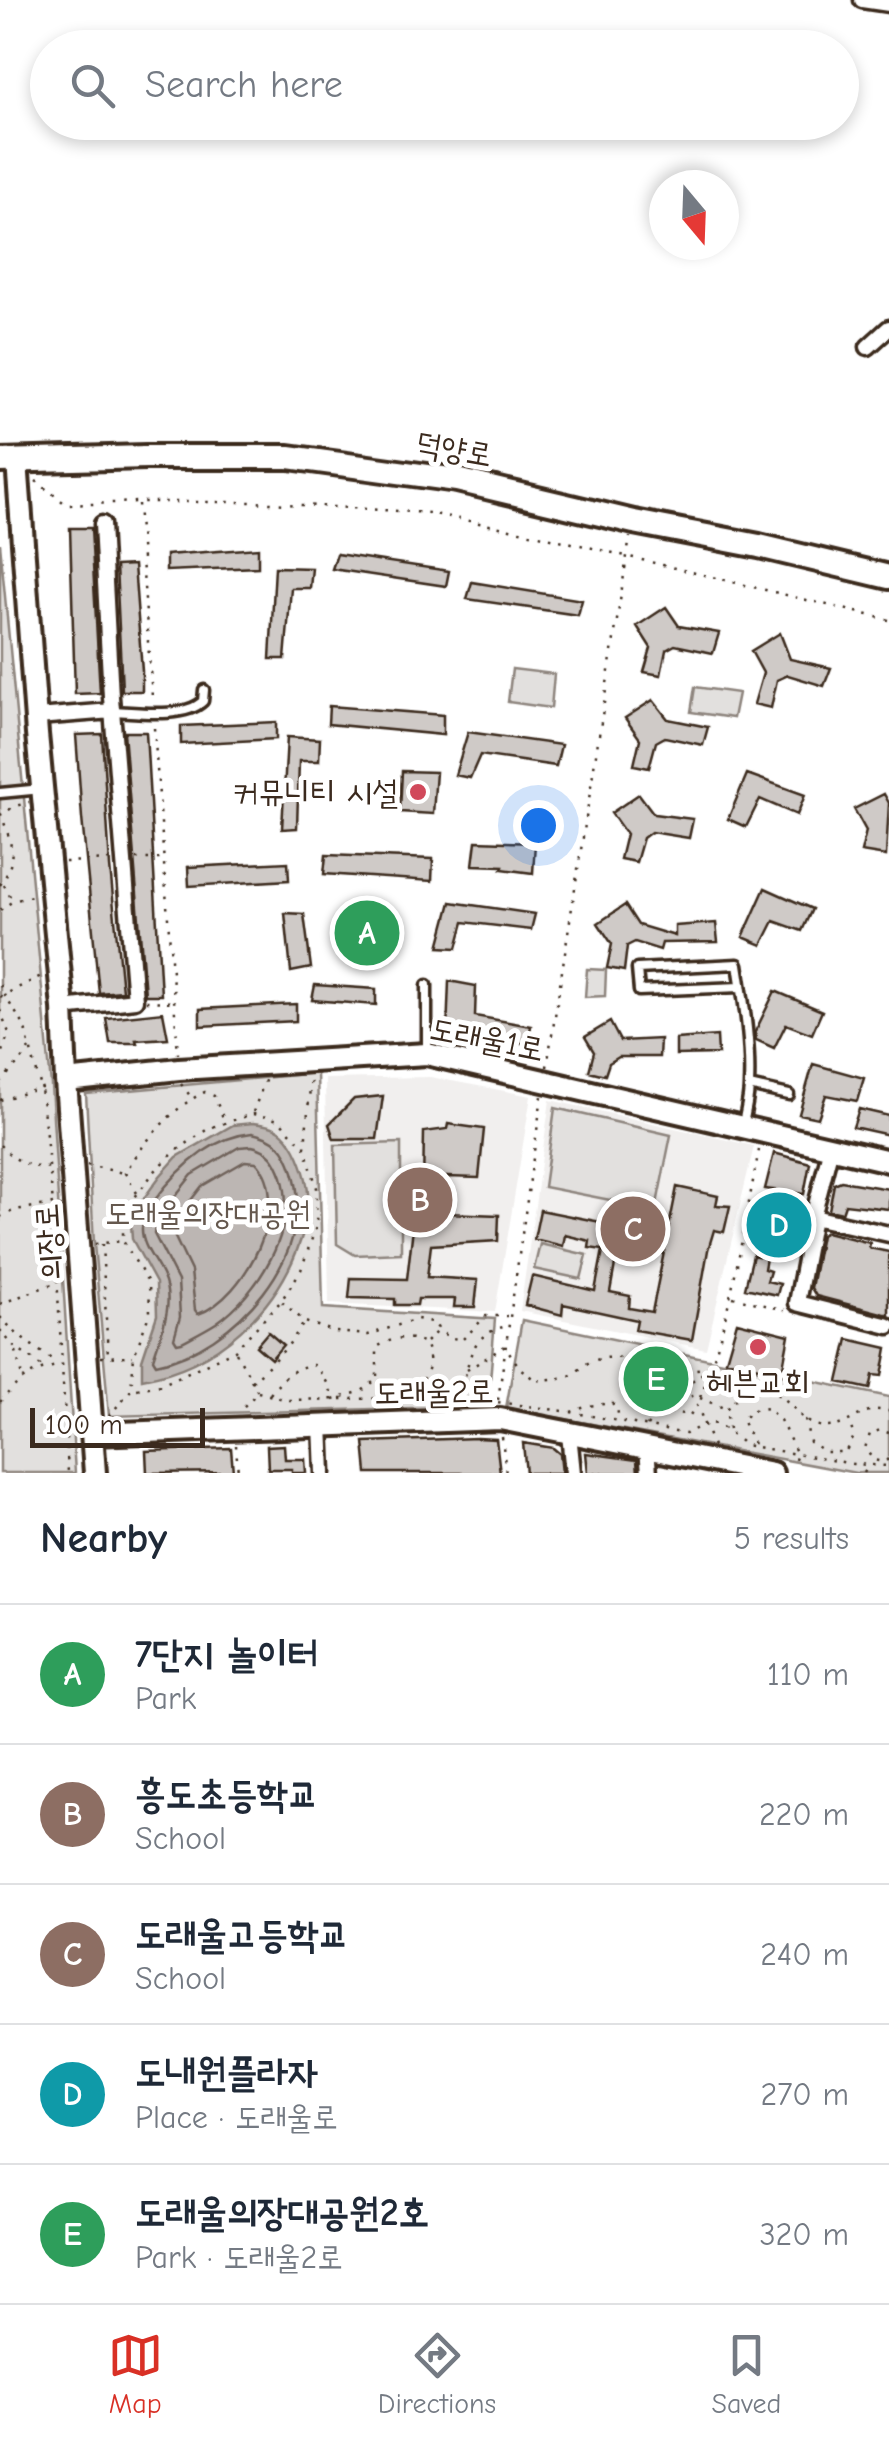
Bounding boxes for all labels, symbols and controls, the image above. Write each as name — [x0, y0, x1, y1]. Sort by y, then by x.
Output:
search box — [30, 30, 859, 140]
icon: search — [65, 58, 120, 113]
text: Search here — [145, 63, 343, 107]
north arrow — [649, 170, 739, 260]
street label: 덕양로 — [413, 424, 495, 474]
place label: 커뮤니티 시설 — [233, 774, 398, 811]
marker: 커뮤니티 시설 — [407, 781, 429, 803]
your location — [513, 800, 564, 851]
pin: A — [334, 896, 400, 970]
street label: 도래울1로 — [427, 1010, 547, 1068]
pin: B — [388, 1162, 452, 1238]
pin: D — [746, 1188, 812, 1262]
pin: C — [600, 1192, 666, 1266]
park label: 도래울의장대공원 — [105, 1195, 311, 1232]
street label: 의장로 — [28, 1202, 70, 1282]
marker: 헤븐교회 — [747, 1336, 769, 1358]
pin: E — [624, 1342, 688, 1416]
place label: 헤븐교회 — [707, 1364, 810, 1401]
street label: 도래울2로 — [374, 1372, 494, 1412]
scale bar — [30, 1403, 205, 1448]
text: 100 m — [45, 1409, 123, 1441]
text: Nearby — [40, 1514, 167, 1563]
text: 5 results — [734, 1520, 849, 1557]
text: 7단지 놀이터 — [135, 1633, 319, 1677]
text: A — [64, 1656, 81, 1693]
text: 110 m — [767, 1656, 849, 1693]
text: Park — [135, 1680, 196, 1717]
text: 흥도초등학교 — [135, 1773, 318, 1817]
text: B — [63, 1796, 82, 1833]
text: 220 m — [759, 1796, 849, 1833]
text: School — [135, 1820, 226, 1857]
text: 도래울고등학교 — [135, 1913, 349, 1957]
text: C — [63, 1936, 82, 1973]
text: 240 m — [760, 1936, 849, 1973]
text: School — [135, 1960, 226, 1997]
text: 도내원플라자 — [135, 2051, 318, 2095]
text: D — [63, 2076, 82, 2113]
text: 270 m — [761, 2076, 849, 2113]
text: Place · 도래울로 — [135, 2099, 338, 2136]
text: 도래울의장대공원2호 — [135, 2191, 429, 2235]
text: E — [63, 2216, 82, 2253]
text: 320 m — [759, 2216, 849, 2253]
text: Park · 도래울2로 — [135, 2239, 343, 2276]
tab: Map — [108, 2328, 163, 2420]
tab: Directions — [378, 2328, 496, 2420]
tab: Saved — [711, 2328, 781, 2420]

